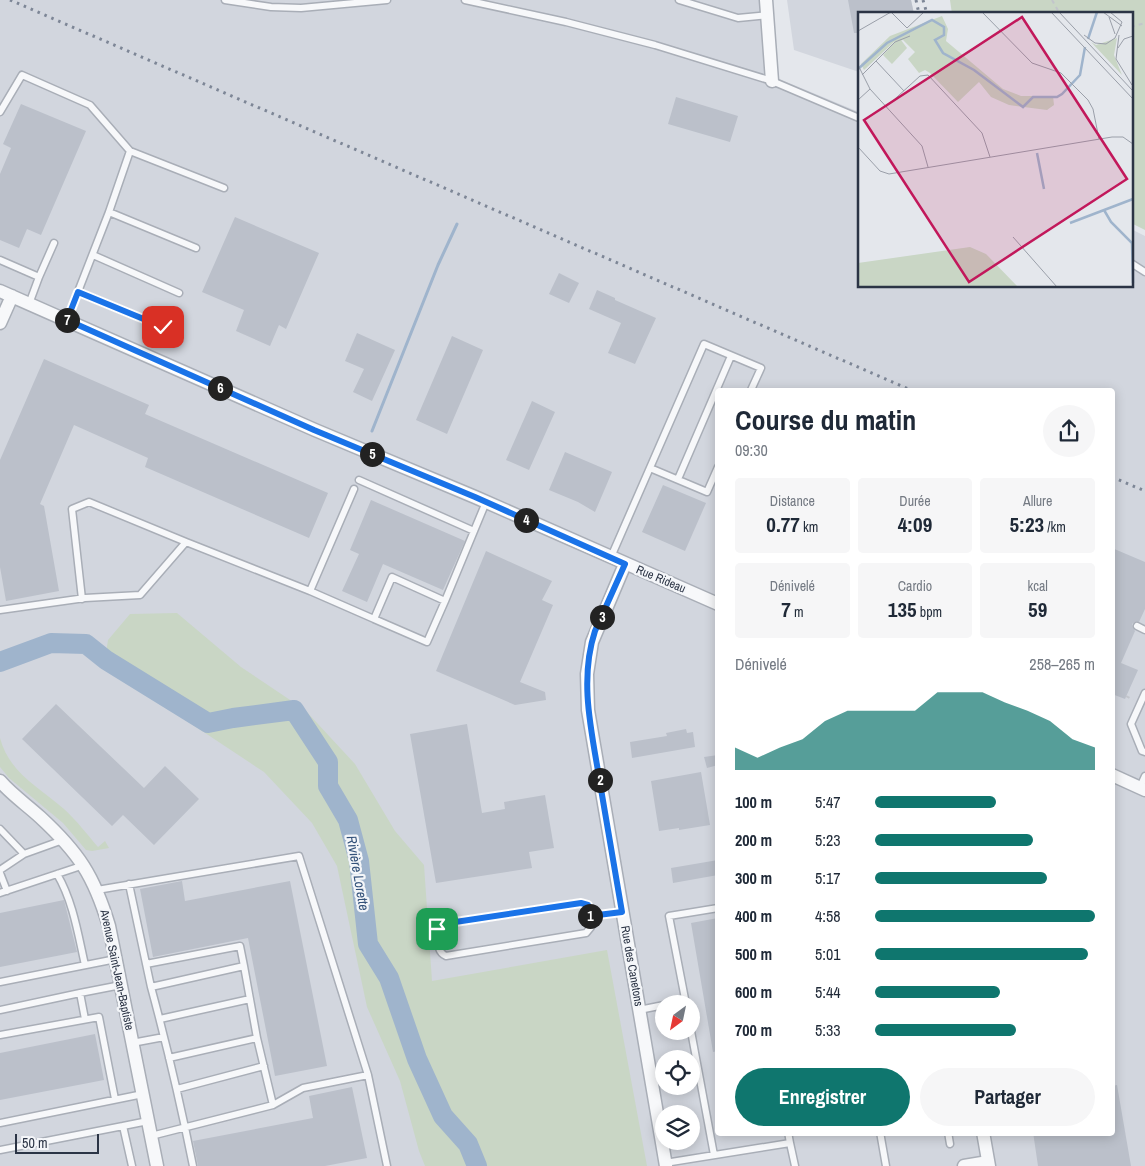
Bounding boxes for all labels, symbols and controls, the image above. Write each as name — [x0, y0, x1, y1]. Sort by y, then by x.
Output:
inset map — [858, 12, 1132, 288]
pin — [142, 306, 184, 348]
pin: 7 — [54, 308, 80, 332]
text: 7 — [64, 311, 71, 329]
icon: check — [149, 313, 177, 341]
pin: 6 — [208, 376, 232, 400]
text: 6 — [217, 379, 224, 397]
text: Course du matin — [735, 401, 916, 439]
button: share — [1043, 405, 1095, 457]
text: 09:30 — [735, 439, 768, 461]
pin: 5 — [360, 442, 384, 466]
text: 5 — [369, 445, 376, 463]
text: Distance — [770, 492, 815, 510]
text: Durée — [899, 492, 931, 510]
text: Allure — [1023, 492, 1052, 510]
pin: 4 — [514, 508, 538, 532]
text: 0.77 — [766, 510, 800, 539]
text: 4:09 — [898, 510, 932, 539]
text: 5:23 — [1010, 510, 1044, 539]
text: 4 — [523, 511, 530, 529]
text: km — [800, 518, 818, 536]
text: /km — [1044, 518, 1066, 536]
street label: Rue Rideau — [634, 561, 688, 597]
text: Dénivelé — [770, 577, 815, 595]
text: Cardio — [898, 577, 932, 595]
text: kcal — [1027, 577, 1048, 595]
text: 7 — [781, 595, 791, 624]
text: 135 — [888, 595, 917, 624]
text: 59 — [1028, 595, 1047, 624]
text: m — [791, 603, 804, 621]
text: bpm — [917, 603, 942, 621]
pin: 3 — [590, 604, 614, 630]
text: 3 — [599, 608, 606, 626]
text: Dénivelé — [735, 653, 787, 675]
text: 258–265 m — [1029, 653, 1095, 675]
pin: 2 — [588, 768, 612, 792]
text: 2 — [597, 771, 604, 789]
text: 100 m — [735, 791, 772, 813]
text: 5:47 — [815, 791, 841, 813]
text: 200 m — [735, 829, 772, 851]
text: 5:23 — [815, 829, 841, 851]
water label: Rivière Lorette — [343, 834, 373, 912]
text: 300 m — [735, 867, 772, 889]
text: 5:17 — [815, 867, 841, 889]
pin: 1 — [578, 904, 602, 928]
text: 400 m — [735, 905, 772, 927]
text: 4:58 — [815, 905, 841, 927]
street label: Avenue Saint-Jean-Baptiste — [96, 907, 138, 1032]
text: 1 — [587, 907, 594, 925]
pin — [416, 908, 458, 950]
icon: arrive — [423, 915, 451, 943]
street label: Rue des Canetons — [617, 924, 647, 1008]
text: 500 m — [735, 943, 772, 965]
text: 5:01 — [815, 943, 841, 965]
text: 600 m — [735, 981, 772, 1003]
text: 5:44 — [815, 981, 841, 1003]
north arrow — [655, 995, 700, 1040]
map controls — [655, 995, 700, 1150]
text: 700 m — [735, 1019, 772, 1041]
text: 5:33 — [815, 1019, 841, 1041]
button: locate — [655, 1050, 700, 1095]
button: Enregistrer — [735, 1068, 910, 1126]
button: Partager — [920, 1068, 1095, 1126]
button: layers — [655, 1105, 700, 1150]
scale bar — [15, 1131, 99, 1154]
text: 50 m — [22, 1134, 48, 1152]

